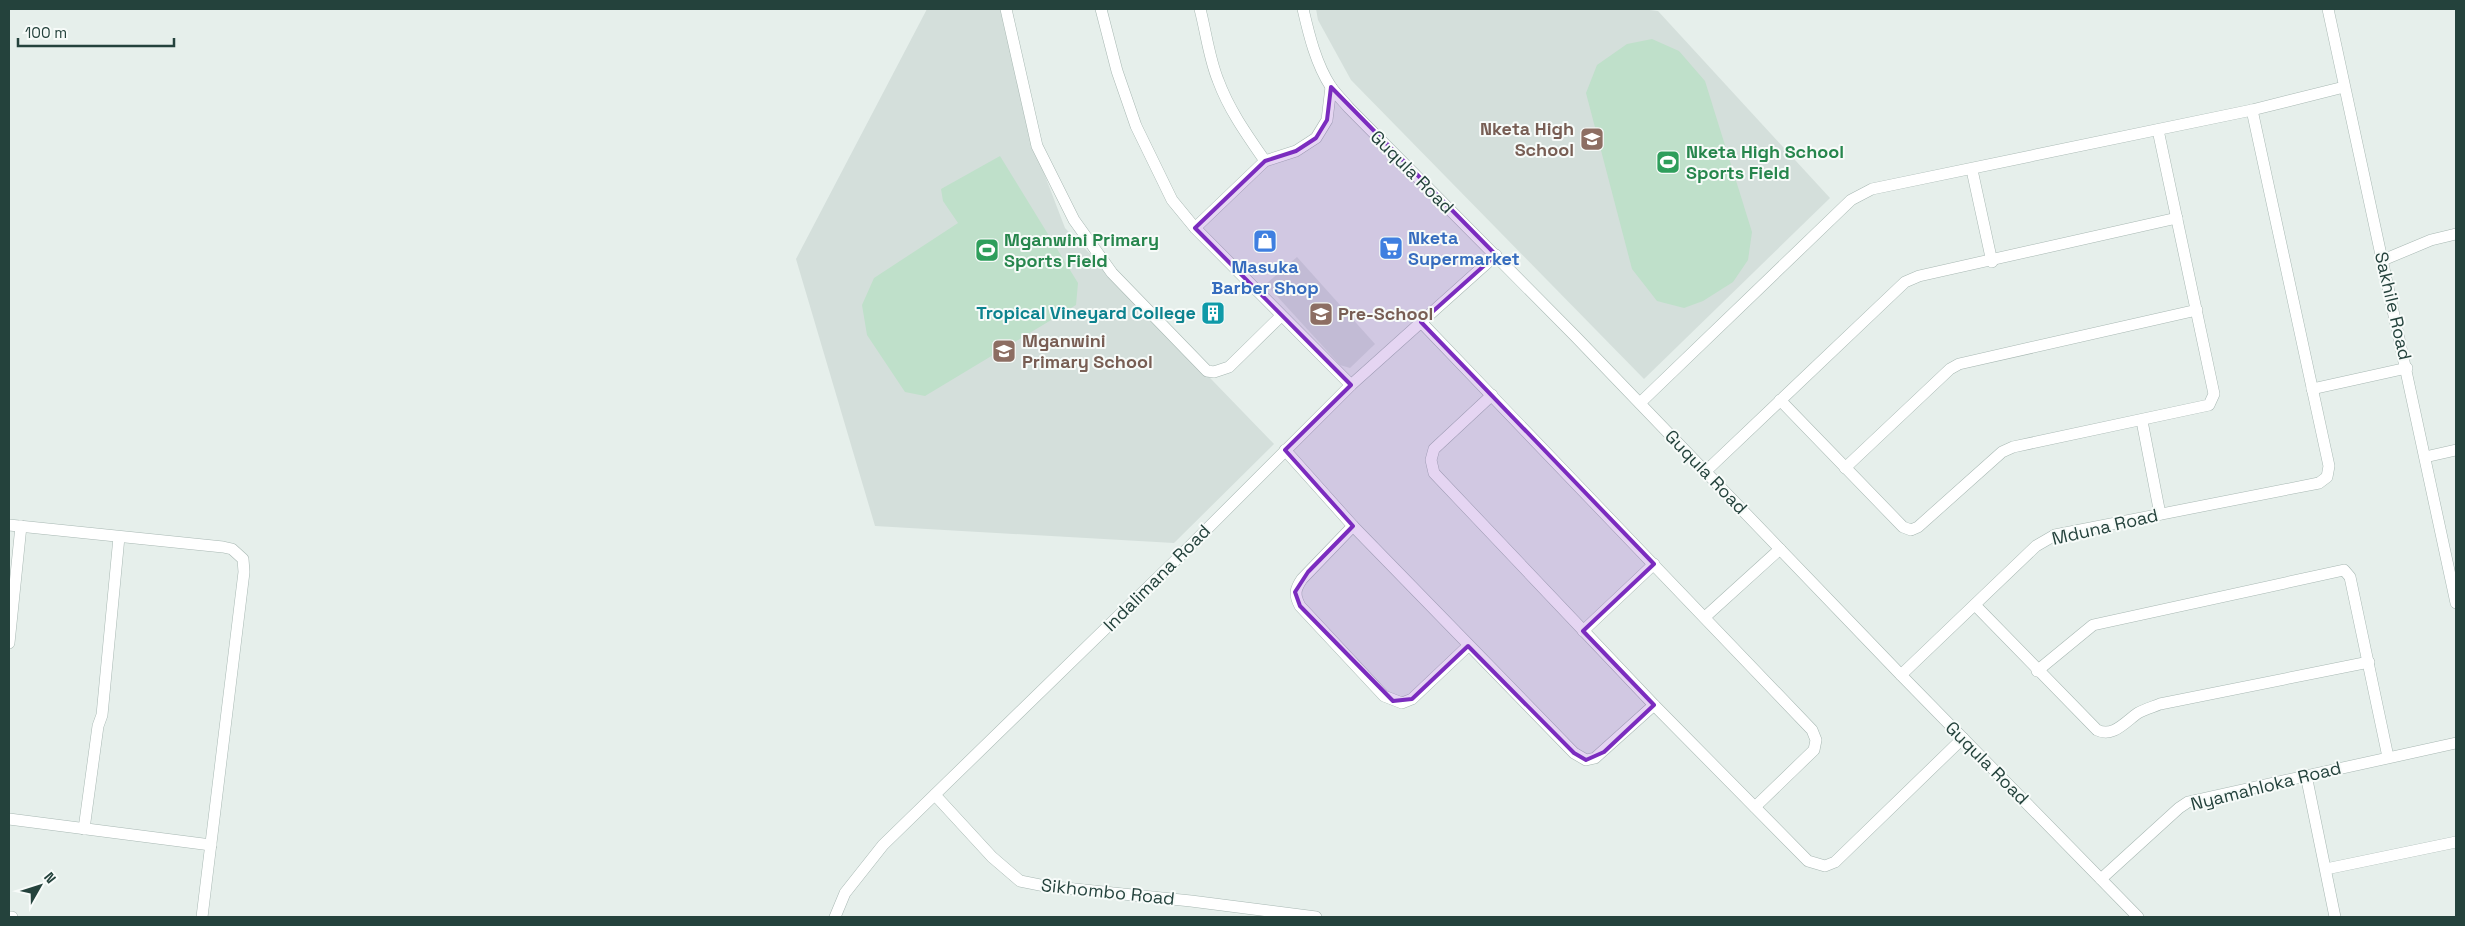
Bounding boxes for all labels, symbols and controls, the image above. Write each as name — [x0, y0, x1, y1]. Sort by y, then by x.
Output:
scale bar — [18, 15, 174, 47]
text: 100 m — [25, 23, 67, 42]
place label: Nketa High School — [1480, 117, 1574, 161]
street label: Guqula Road — [1366, 125, 1459, 218]
school or university icon: Nketa High School — [1579, 126, 1605, 152]
place label: Nketa High School Sports Field — [1686, 140, 1844, 184]
sports icon: Nketa High School Sports Field — [1655, 149, 1681, 175]
place label: Nketa Supermarket — [1408, 226, 1520, 270]
place label: Mganwini Primary Sports Field — [1004, 228, 1159, 272]
shop icon: Masuka Barber Shop — [1252, 228, 1278, 254]
supermarket icon: Nketa Supermarket — [1378, 235, 1404, 261]
sports icon: Mganwini Primary Sports Field — [974, 237, 1000, 263]
street label: Sakhile Road — [2370, 250, 2417, 362]
place label: Masuka Barber Shop — [1211, 255, 1319, 299]
building icon: Tropical Vineyard College — [1200, 300, 1226, 326]
place label: Tropical Vineyard College — [976, 301, 1196, 324]
school or university icon: Pre-School — [1308, 301, 1334, 327]
place label: Pre-School — [1338, 302, 1433, 325]
place label: Mganwini Primary School — [1022, 329, 1153, 373]
school or university icon: Mganwini Primary School — [991, 338, 1017, 364]
street label: Guqula Road — [1660, 424, 1753, 519]
street label: Mduna Road — [2050, 503, 2160, 550]
street label: Indalimana Road — [1098, 519, 1215, 636]
street label: Guqula Road — [1941, 716, 2034, 809]
street label: Nyamahloka Road — [2188, 756, 2344, 815]
north arrow — [15, 861, 65, 911]
text: N — [40, 869, 60, 887]
street label: Sikhombo Road — [1040, 873, 1176, 910]

